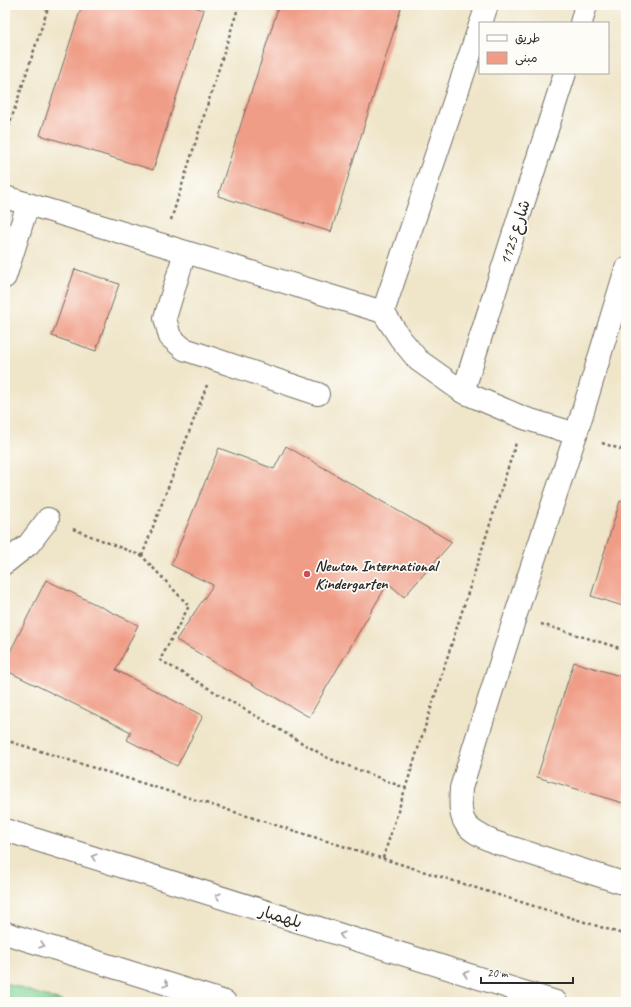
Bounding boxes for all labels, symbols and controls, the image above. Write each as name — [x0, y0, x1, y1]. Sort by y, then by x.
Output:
legend — [479, 22, 609, 74]
text: طريق — [515, 30, 540, 46]
text: مبنى — [515, 50, 538, 66]
street label: شارع 1125 — [495, 197, 536, 268]
place label: Newton International Kindergarten — [315, 556, 440, 594]
marker: Newton International Kindergarten — [302, 569, 312, 579]
one-way arrow — [90, 853, 97, 862]
one-way arrow — [214, 892, 221, 901]
street label: بلهمبار — [256, 901, 305, 933]
one-way arrow — [338, 931, 345, 940]
one-way arrow — [39, 940, 46, 949]
scale bar — [481, 959, 573, 985]
text: 20 m — [487, 965, 509, 981]
one-way arrow — [462, 970, 469, 979]
one-way arrow — [163, 979, 170, 988]

